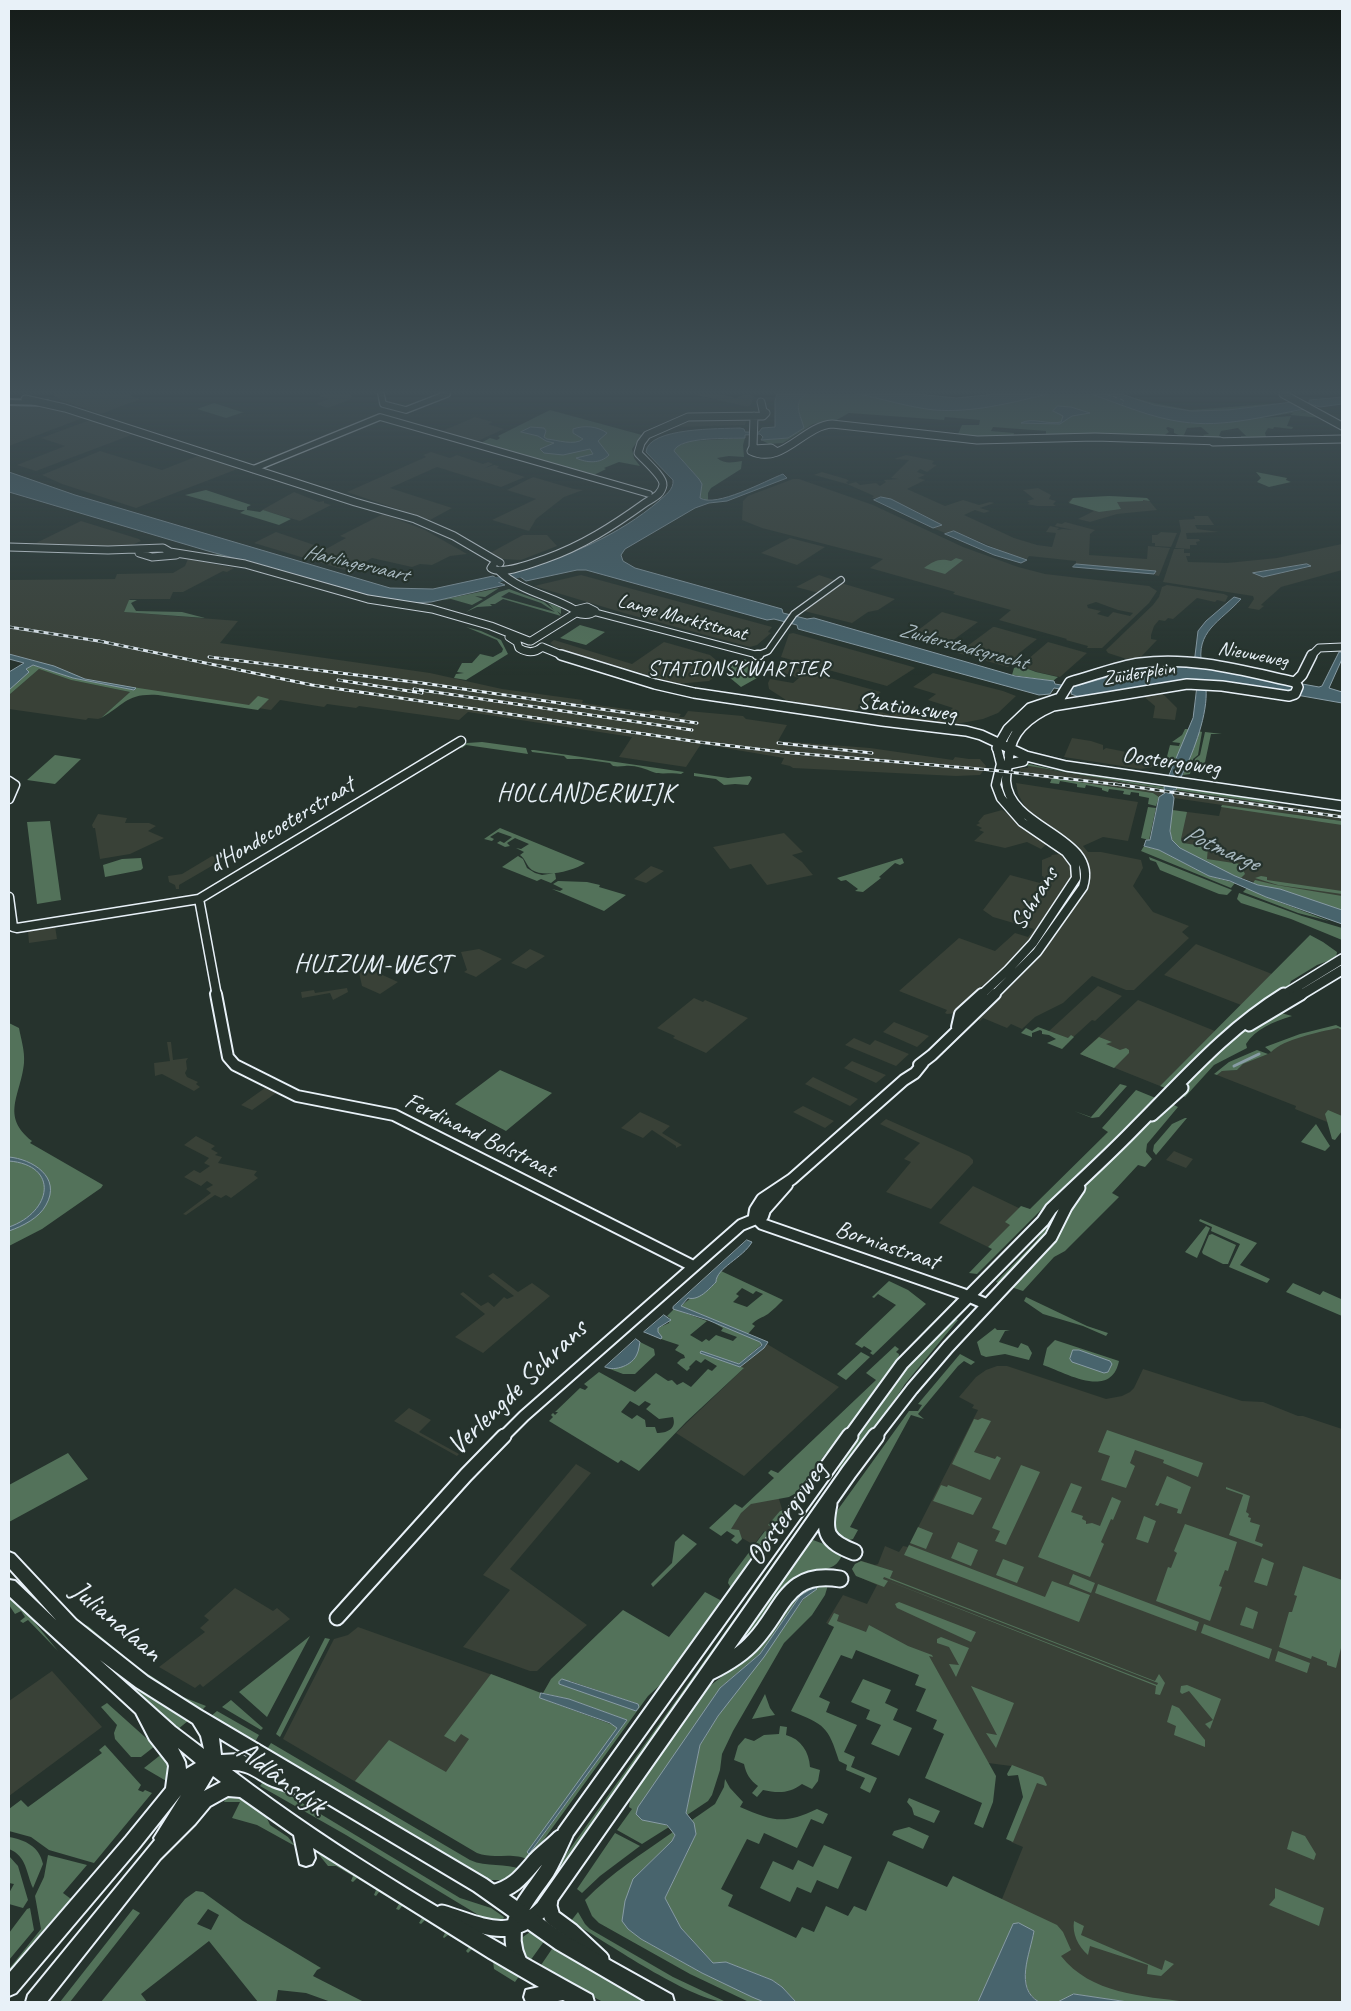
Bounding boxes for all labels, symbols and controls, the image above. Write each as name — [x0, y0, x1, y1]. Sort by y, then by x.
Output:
water label: Harlingervaart — [301, 540, 411, 588]
street label: Lange Marktstraat — [615, 589, 749, 647]
water label: Zuiderstadsgracht — [896, 618, 1030, 676]
street label: Nieuweweg — [1216, 636, 1290, 674]
district label: STATIONSKWARTIER — [646, 656, 832, 682]
street label: Zuiderplein — [1101, 656, 1177, 692]
street label: Stationsweg — [856, 687, 958, 729]
street label: Oostergoweg — [1120, 741, 1222, 783]
street label: d'Hondecoeterstraat — [204, 771, 360, 881]
district label: HOLLANDERWIJK — [496, 779, 676, 809]
water label: Potmarge — [1179, 819, 1263, 879]
street label: Schrans — [1005, 862, 1065, 936]
district label: HUIZUM-WEST — [293, 949, 453, 981]
street label: Ferdinand Bolstraat — [400, 1087, 560, 1185]
street label: Borniastraat — [831, 1215, 943, 1277]
street label: Verlengde Schrans — [441, 1312, 595, 1464]
street label: Oostergoweg — [738, 1455, 836, 1573]
street label: Julianalaan — [63, 1574, 169, 1670]
street label: Aldlânsdyk — [229, 1734, 333, 1824]

